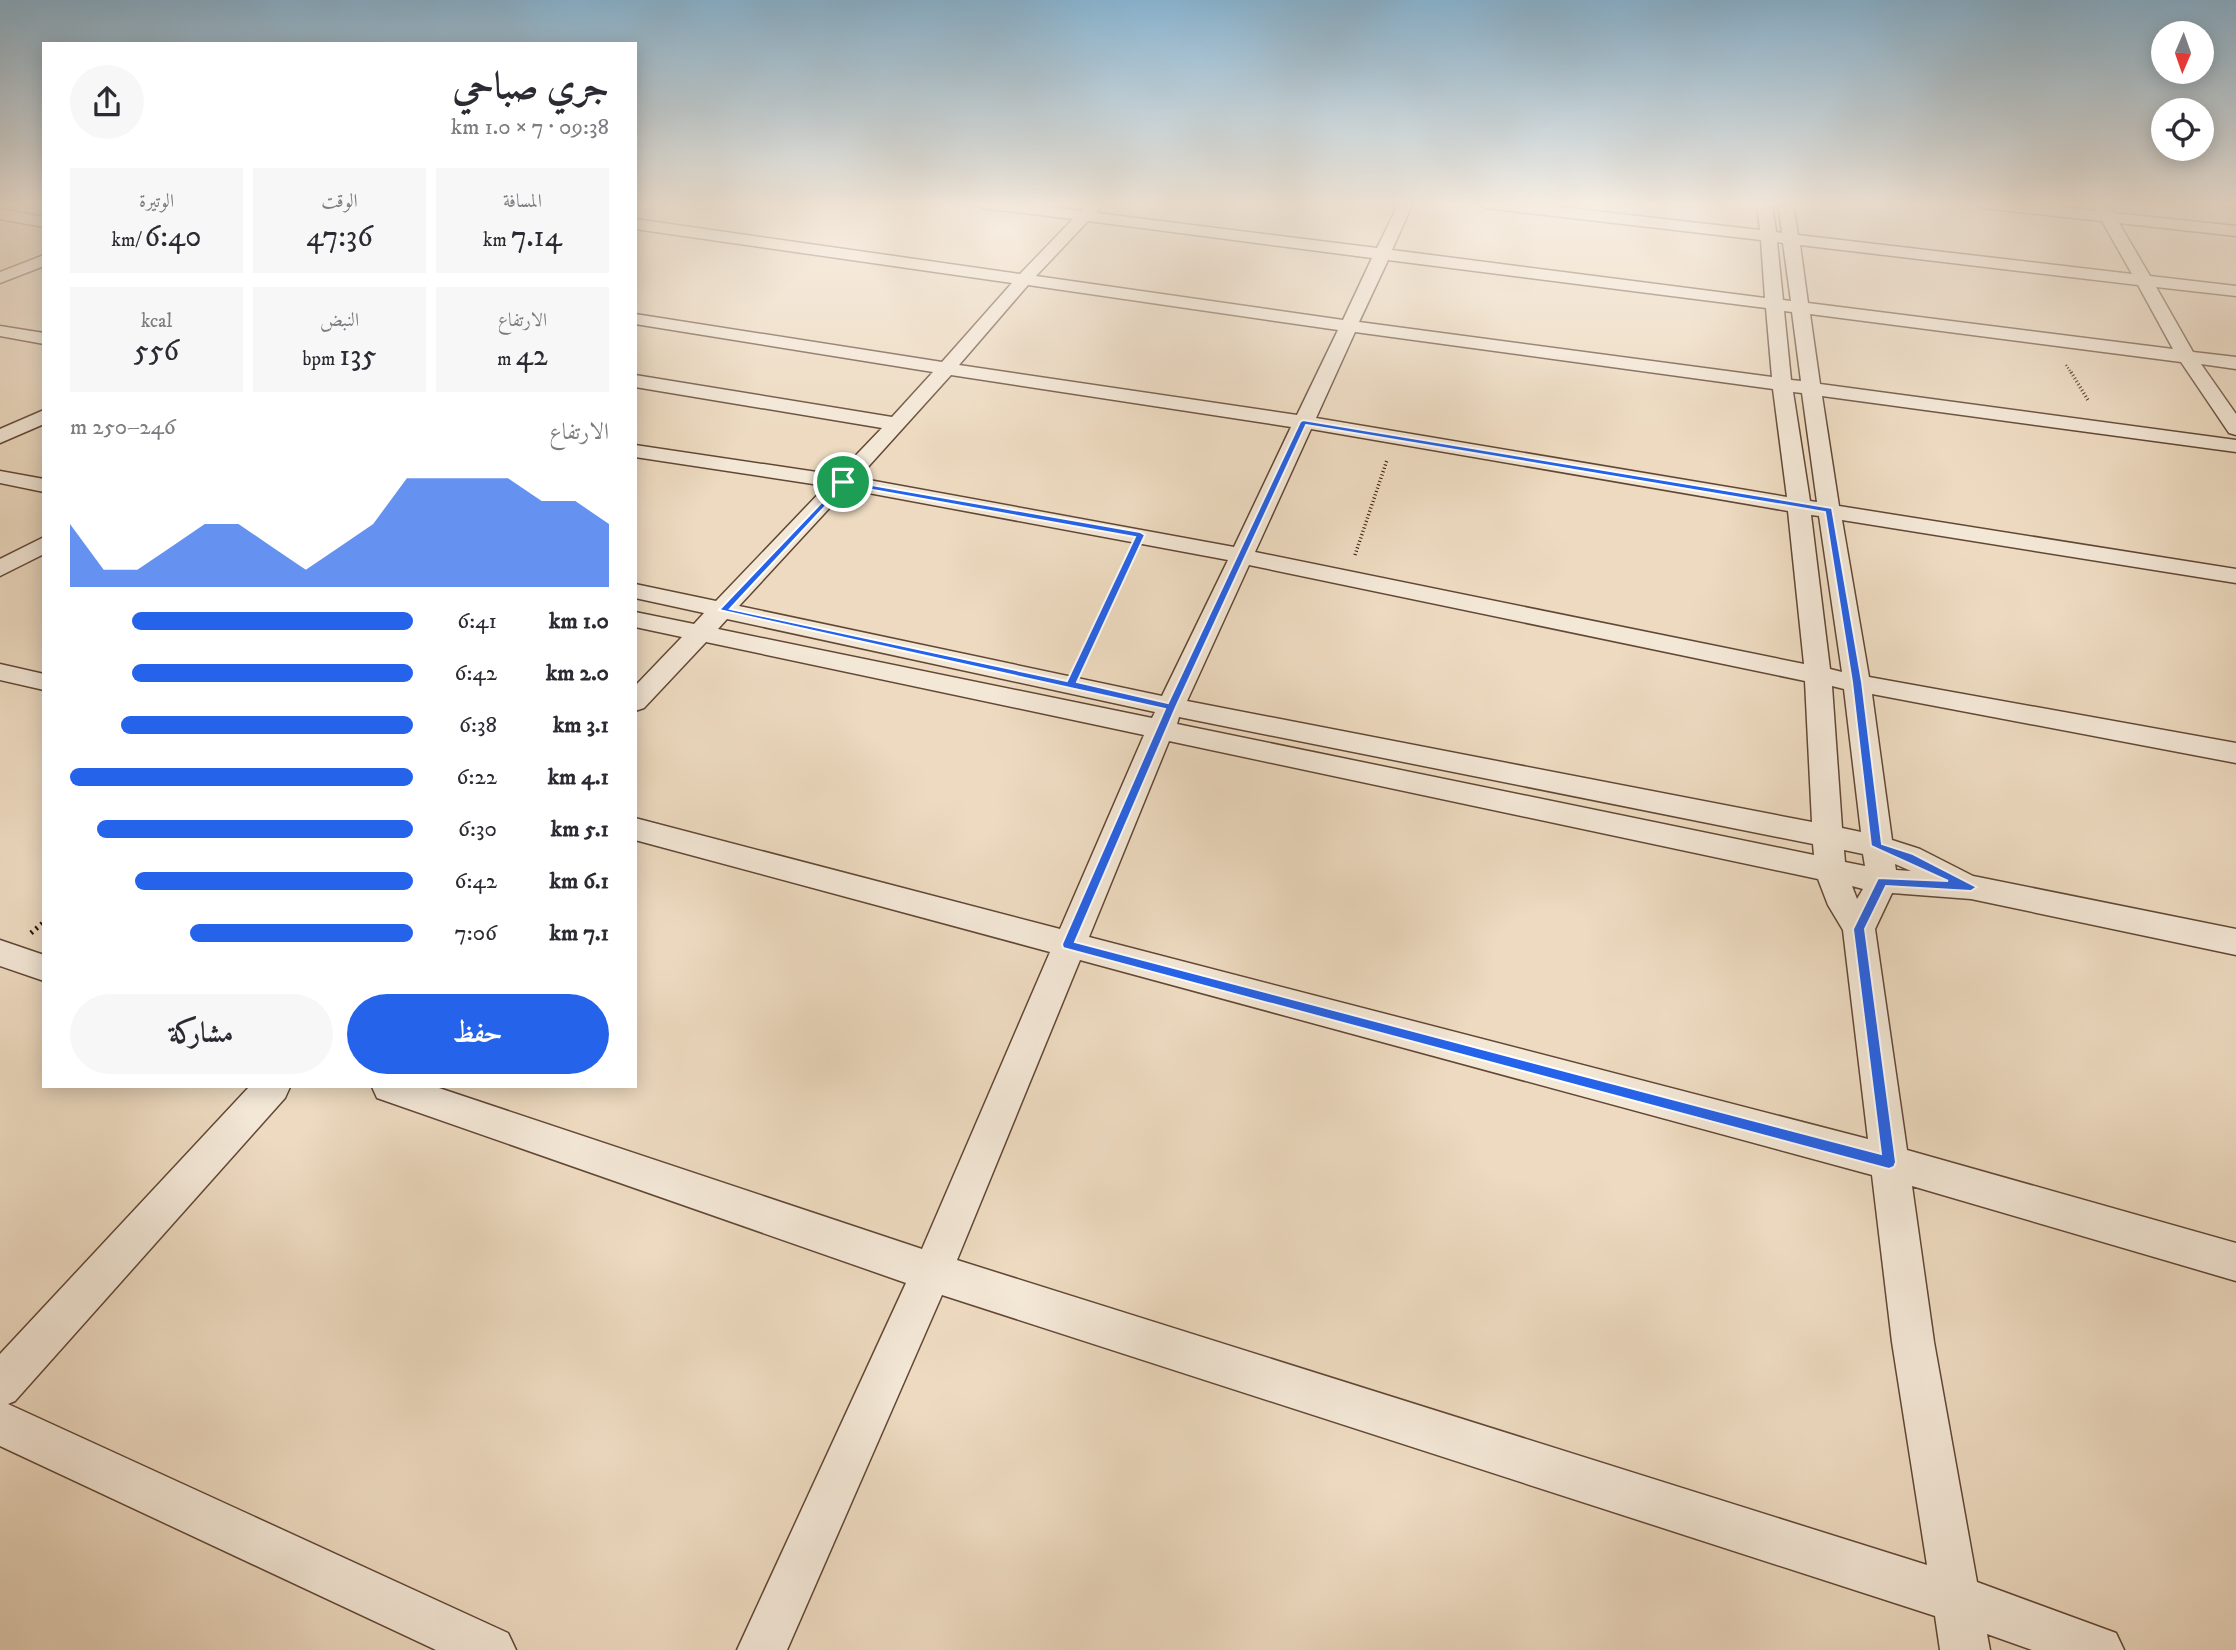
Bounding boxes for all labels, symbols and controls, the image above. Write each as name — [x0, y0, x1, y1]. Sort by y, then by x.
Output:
north arrow — [2151, 21, 2214, 84]
map controls — [2151, 21, 2214, 161]
text: جري صباحي — [452, 63, 609, 111]
button: share — [70, 65, 144, 139]
button: locate — [2151, 98, 2214, 161]
text: 09:38 · 7 × 1.0 km — [451, 113, 609, 142]
text: الوتيرة — [139, 190, 174, 213]
text: الوقت — [321, 190, 358, 213]
text: المسافة — [503, 190, 542, 213]
text: 6:40 — [145, 219, 201, 256]
text: 47:36 — [306, 219, 373, 256]
text: 7.14 — [511, 219, 562, 256]
text: /km — [112, 229, 145, 252]
text: km — [483, 229, 511, 252]
text: النبض — [320, 309, 359, 332]
text: الارتفاع — [498, 309, 547, 332]
text: kcal — [141, 310, 172, 333]
text: 556 — [134, 333, 179, 370]
text: 135 — [339, 338, 376, 375]
text: 42 — [516, 338, 548, 375]
text: bpm — [303, 348, 339, 371]
text: m — [497, 348, 516, 371]
text: 246–250 m — [70, 413, 176, 442]
text: الارتفاع — [549, 418, 609, 447]
pin — [813, 452, 873, 512]
icon: arrive — [824, 463, 862, 501]
text: 6:41 — [457, 607, 497, 636]
text: 1.0 km — [549, 607, 609, 636]
text: 6:42 — [454, 659, 497, 688]
text: 2.0 km — [546, 659, 609, 688]
text: 6:38 — [459, 711, 497, 740]
text: 3.1 km — [553, 711, 609, 740]
text: 6:22 — [456, 763, 497, 792]
text: 4.1 km — [548, 763, 609, 792]
text: 6:30 — [458, 815, 497, 844]
text: 5.1 km — [551, 815, 609, 844]
text: 6:42 — [454, 867, 497, 896]
text: 6.1 km — [550, 867, 609, 896]
text: 7:06 — [455, 919, 497, 948]
text: 7.1 km — [550, 919, 609, 948]
button: مشاركة — [70, 994, 333, 1074]
button: حفظ — [347, 994, 609, 1074]

